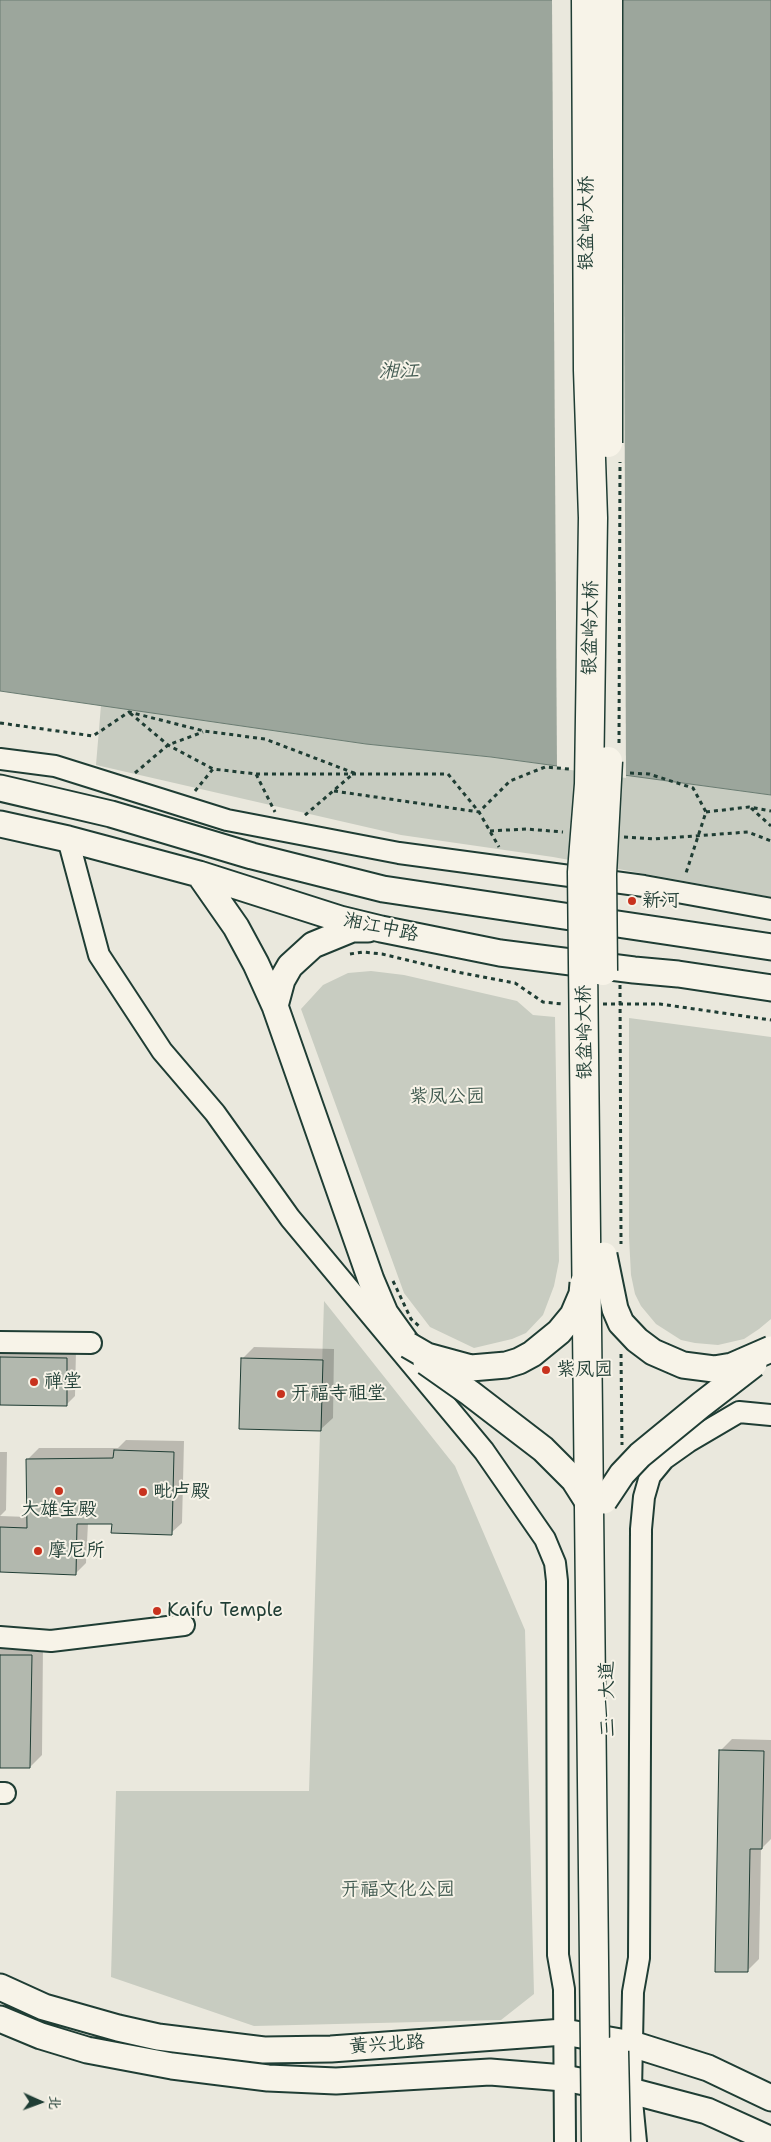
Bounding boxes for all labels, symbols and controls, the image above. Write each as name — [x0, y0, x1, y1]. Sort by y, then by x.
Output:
street label: 银盆岭大桥 — [576, 176, 598, 270]
water label: 湘江 — [379, 360, 419, 384]
street label: 银盆岭大桥 — [579, 580, 603, 676]
place label: 新河 — [642, 890, 680, 912]
marker: 新河 — [626, 895, 638, 907]
street label: 湘江中路 — [341, 909, 421, 947]
street label: 银盆岭大桥 — [573, 984, 597, 1080]
park label: 紫凤公园 — [409, 1086, 485, 1108]
place label: 紫凤园 — [556, 1359, 613, 1381]
marker: 紫凤园 — [540, 1364, 552, 1376]
place label: 禅堂 — [44, 1371, 82, 1393]
marker: 禅堂 — [28, 1376, 40, 1388]
place label: 开福寺祖堂 — [291, 1383, 386, 1405]
marker: 开福寺祖堂 — [275, 1388, 287, 1400]
place label: 毗卢殿 — [153, 1481, 210, 1503]
marker: 大雄宝殿 — [53, 1485, 65, 1497]
marker: 毗卢殿 — [137, 1486, 149, 1498]
place label: 大雄宝殿 — [21, 1499, 97, 1521]
place label: 摩尼所 — [48, 1540, 105, 1562]
marker: 摩尼所 — [32, 1545, 44, 1557]
place label: Kaifu Temple — [167, 1600, 283, 1622]
marker: Kaifu Temple — [151, 1605, 163, 1617]
street label: 三一大道 — [596, 1661, 620, 1737]
park label: 开福文化公园 — [341, 1879, 455, 1901]
street label: 黄兴北路 — [348, 2031, 426, 2059]
north arrow — [15, 2077, 65, 2127]
text: 北 — [46, 2095, 64, 2110]

